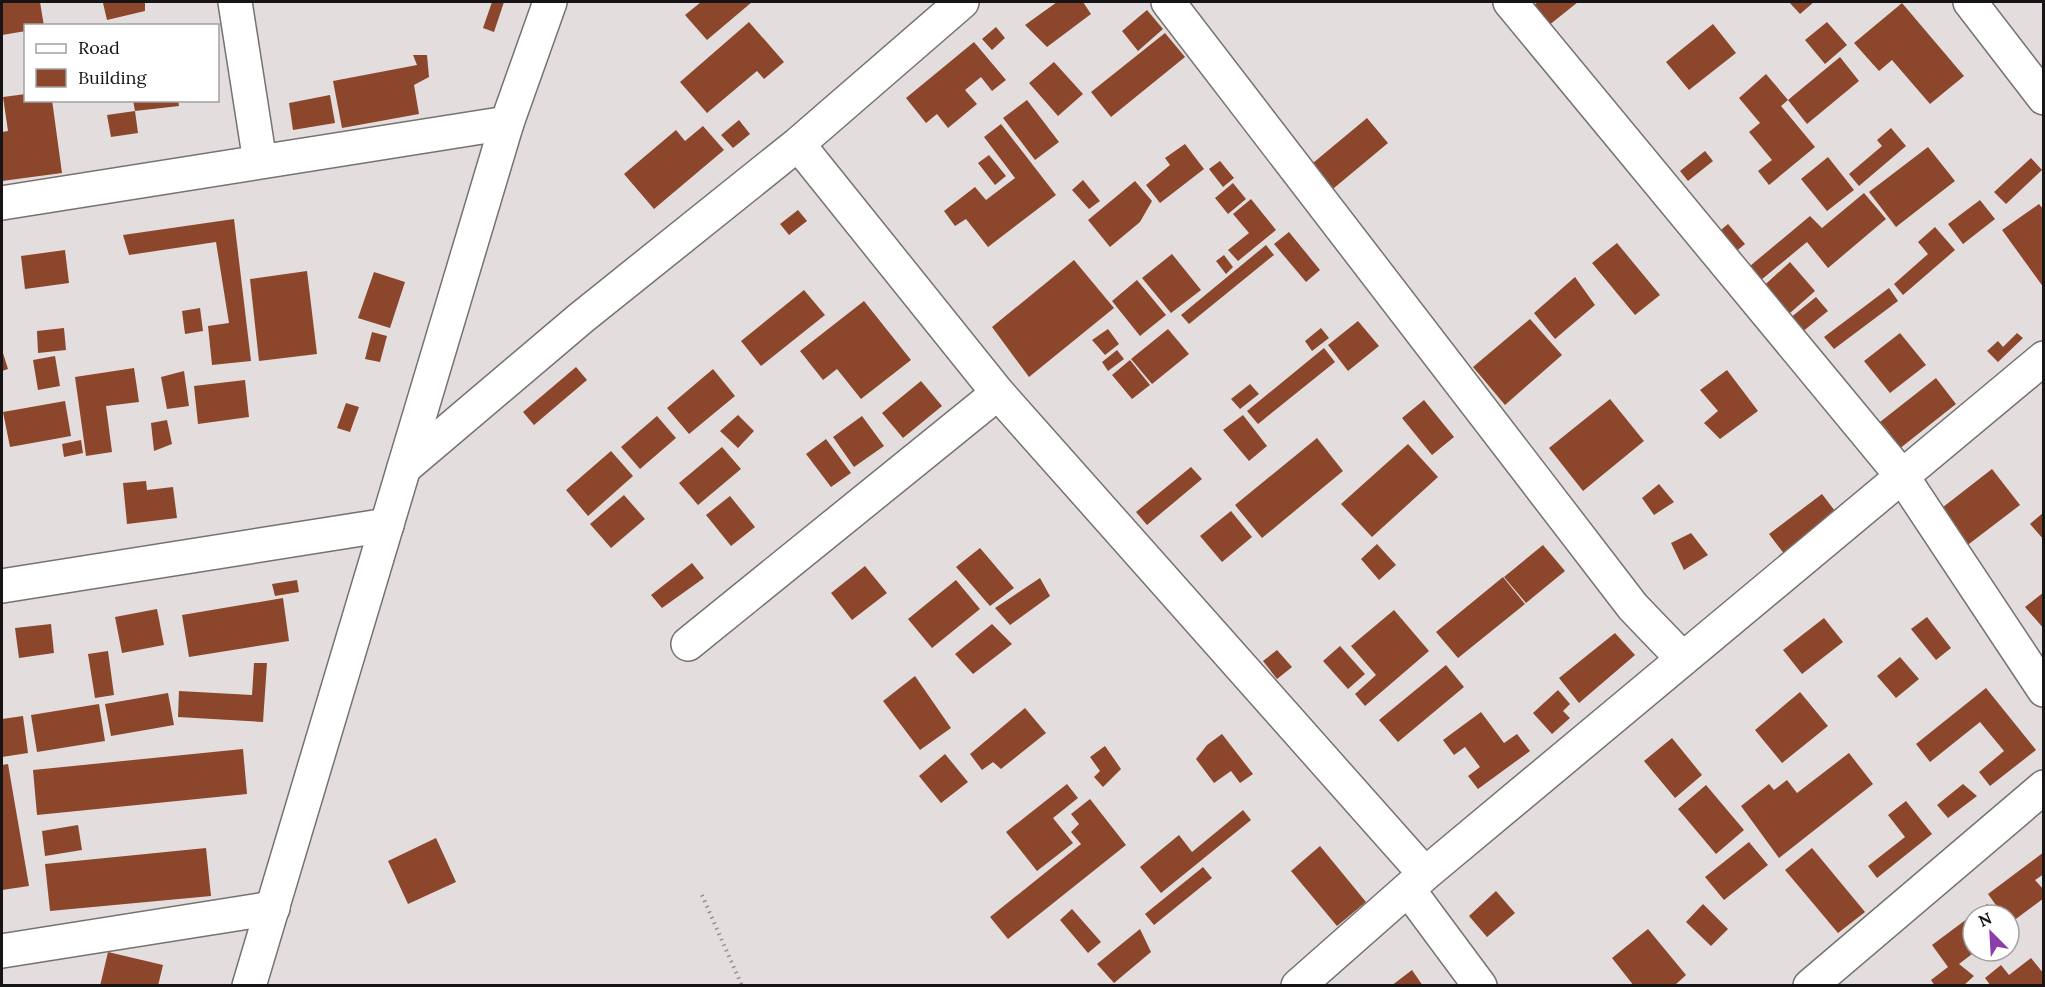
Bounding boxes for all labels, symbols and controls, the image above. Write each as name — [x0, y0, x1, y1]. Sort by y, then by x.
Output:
legend — [24, 24, 219, 102]
text: Road — [78, 36, 120, 59]
text: Building — [78, 66, 148, 89]
north arrow — [1961, 903, 2021, 963]
text: N — [1975, 908, 1995, 931]

